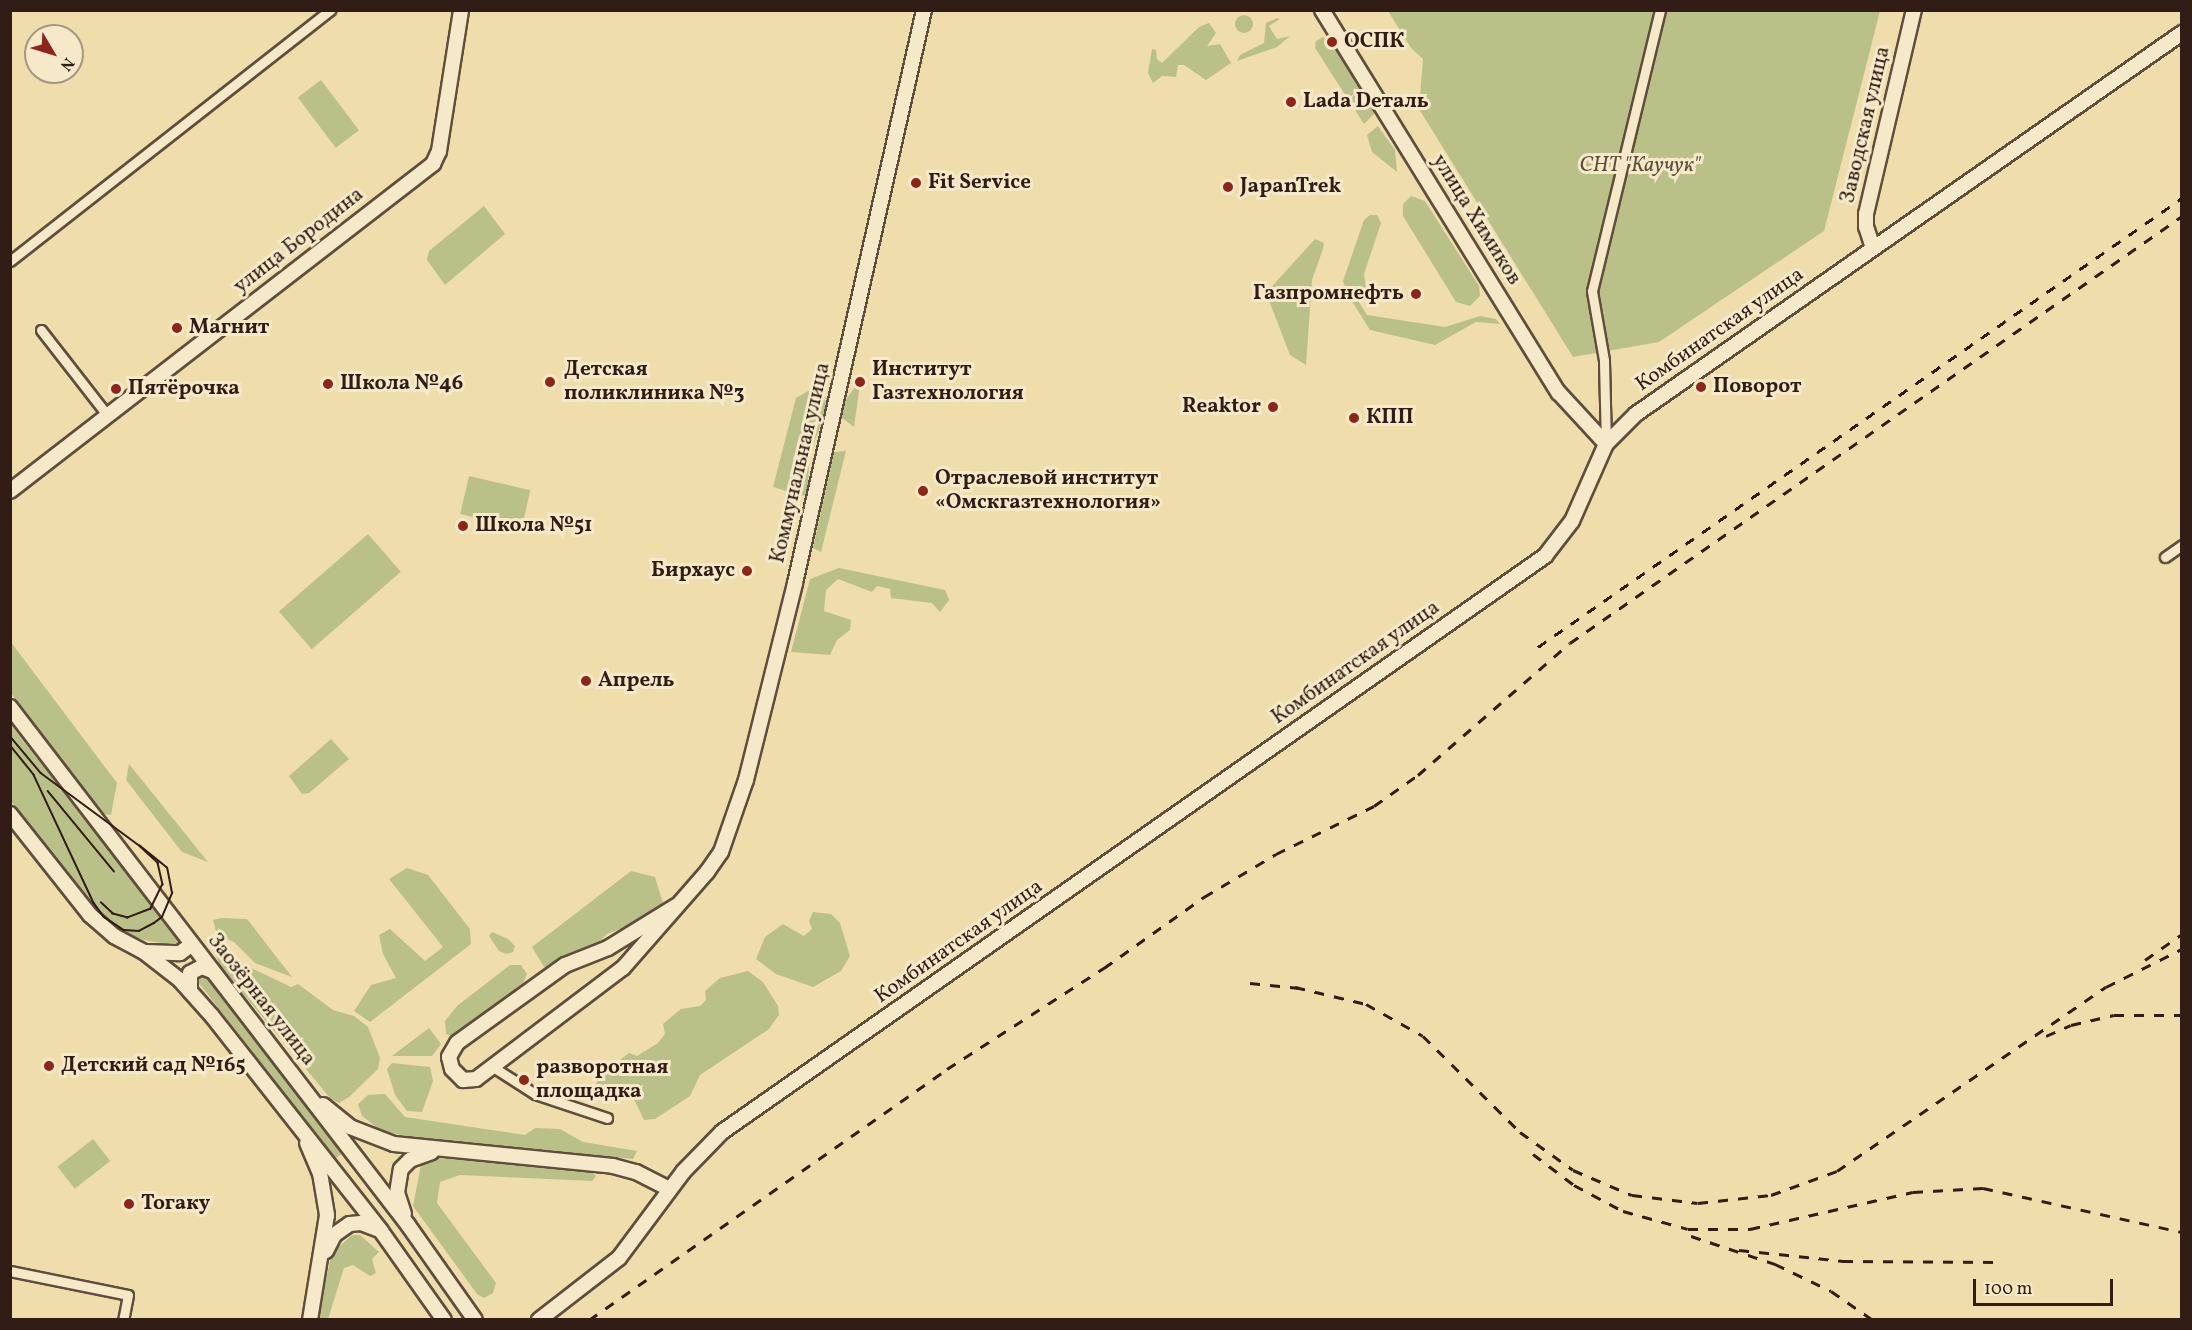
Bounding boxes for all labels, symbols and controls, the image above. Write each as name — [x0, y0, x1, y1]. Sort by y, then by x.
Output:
north arrow — [24, 24, 84, 84]
place label: ОСПК — [1344, 29, 1405, 55]
marker: ОСПК — [1325, 35, 1339, 49]
street label: Заводская улица — [1836, 44, 1896, 206]
text: N — [54, 52, 79, 75]
place label: Lada Dеталь — [1303, 89, 1429, 115]
marker: Lada Dеталь — [1284, 95, 1298, 109]
street label: улица Химиков — [1426, 150, 1526, 290]
park label: СНТ "Каучук" — [1579, 153, 1701, 179]
place label: Fit Service — [928, 170, 1031, 196]
place label: JapanTrek — [1240, 174, 1341, 200]
marker: Fit Service — [909, 176, 923, 190]
marker: JapanTrek — [1221, 180, 1235, 194]
street label: улица Бородина — [229, 182, 369, 300]
street label: Комбинатская улица — [1631, 262, 1809, 398]
place label: Газпромнефть — [1253, 281, 1404, 307]
marker: Газпромнефть — [1409, 287, 1423, 301]
place label: Магнит — [189, 315, 269, 341]
marker: Магнит — [170, 321, 184, 335]
place label: Детская поликлиника №3 — [564, 357, 744, 407]
place label: Институт Газтехнология — [872, 357, 1024, 407]
street label: Коммунальная улица — [766, 360, 836, 566]
place label: Школа №46 — [340, 371, 463, 397]
marker: Детская поликлиника №3 — [541, 373, 559, 391]
place label: Поворот — [1713, 374, 1802, 400]
marker: Институт Газтехнология — [853, 375, 867, 389]
place label: Пятёрочка — [128, 376, 240, 402]
marker: Школа №46 — [321, 377, 335, 391]
marker: Поворот — [1694, 380, 1708, 394]
marker: Пятёрочка — [109, 382, 123, 396]
place label: Reaktor — [1182, 394, 1261, 420]
marker: Reaktor — [1266, 400, 1280, 414]
place label: КПП — [1366, 405, 1414, 431]
marker: КПП — [1347, 411, 1361, 425]
place label: Отраслевой институт «Омскгазтехнология» — [935, 466, 1161, 516]
marker: Отраслевой институт «Омскгазтехнология» — [916, 484, 930, 498]
place label: Школа №51 — [475, 513, 593, 539]
marker: Школа №51 — [456, 519, 470, 533]
place label: Бирхаус — [651, 558, 735, 584]
marker: Бирхаус — [740, 564, 754, 578]
street label: Комбинатская улица — [1267, 595, 1445, 731]
place label: Апрель — [598, 668, 675, 694]
marker: Апрель — [579, 674, 593, 688]
street label: Комбинатская улица — [870, 874, 1048, 1010]
street label: Заозёрная улица — [201, 929, 321, 1071]
place label: Детский сад №165 — [61, 1053, 246, 1079]
place label: разворотная площадка — [536, 1055, 668, 1105]
marker: Детский сад №165 — [42, 1059, 56, 1073]
marker: разворотная площадка — [517, 1073, 531, 1087]
place label: Тогаку — [141, 1191, 210, 1217]
marker: Тогаку — [122, 1197, 136, 1211]
scale bar — [1976, 1267, 2116, 1305]
text: 100 m — [1984, 1277, 2033, 1302]

